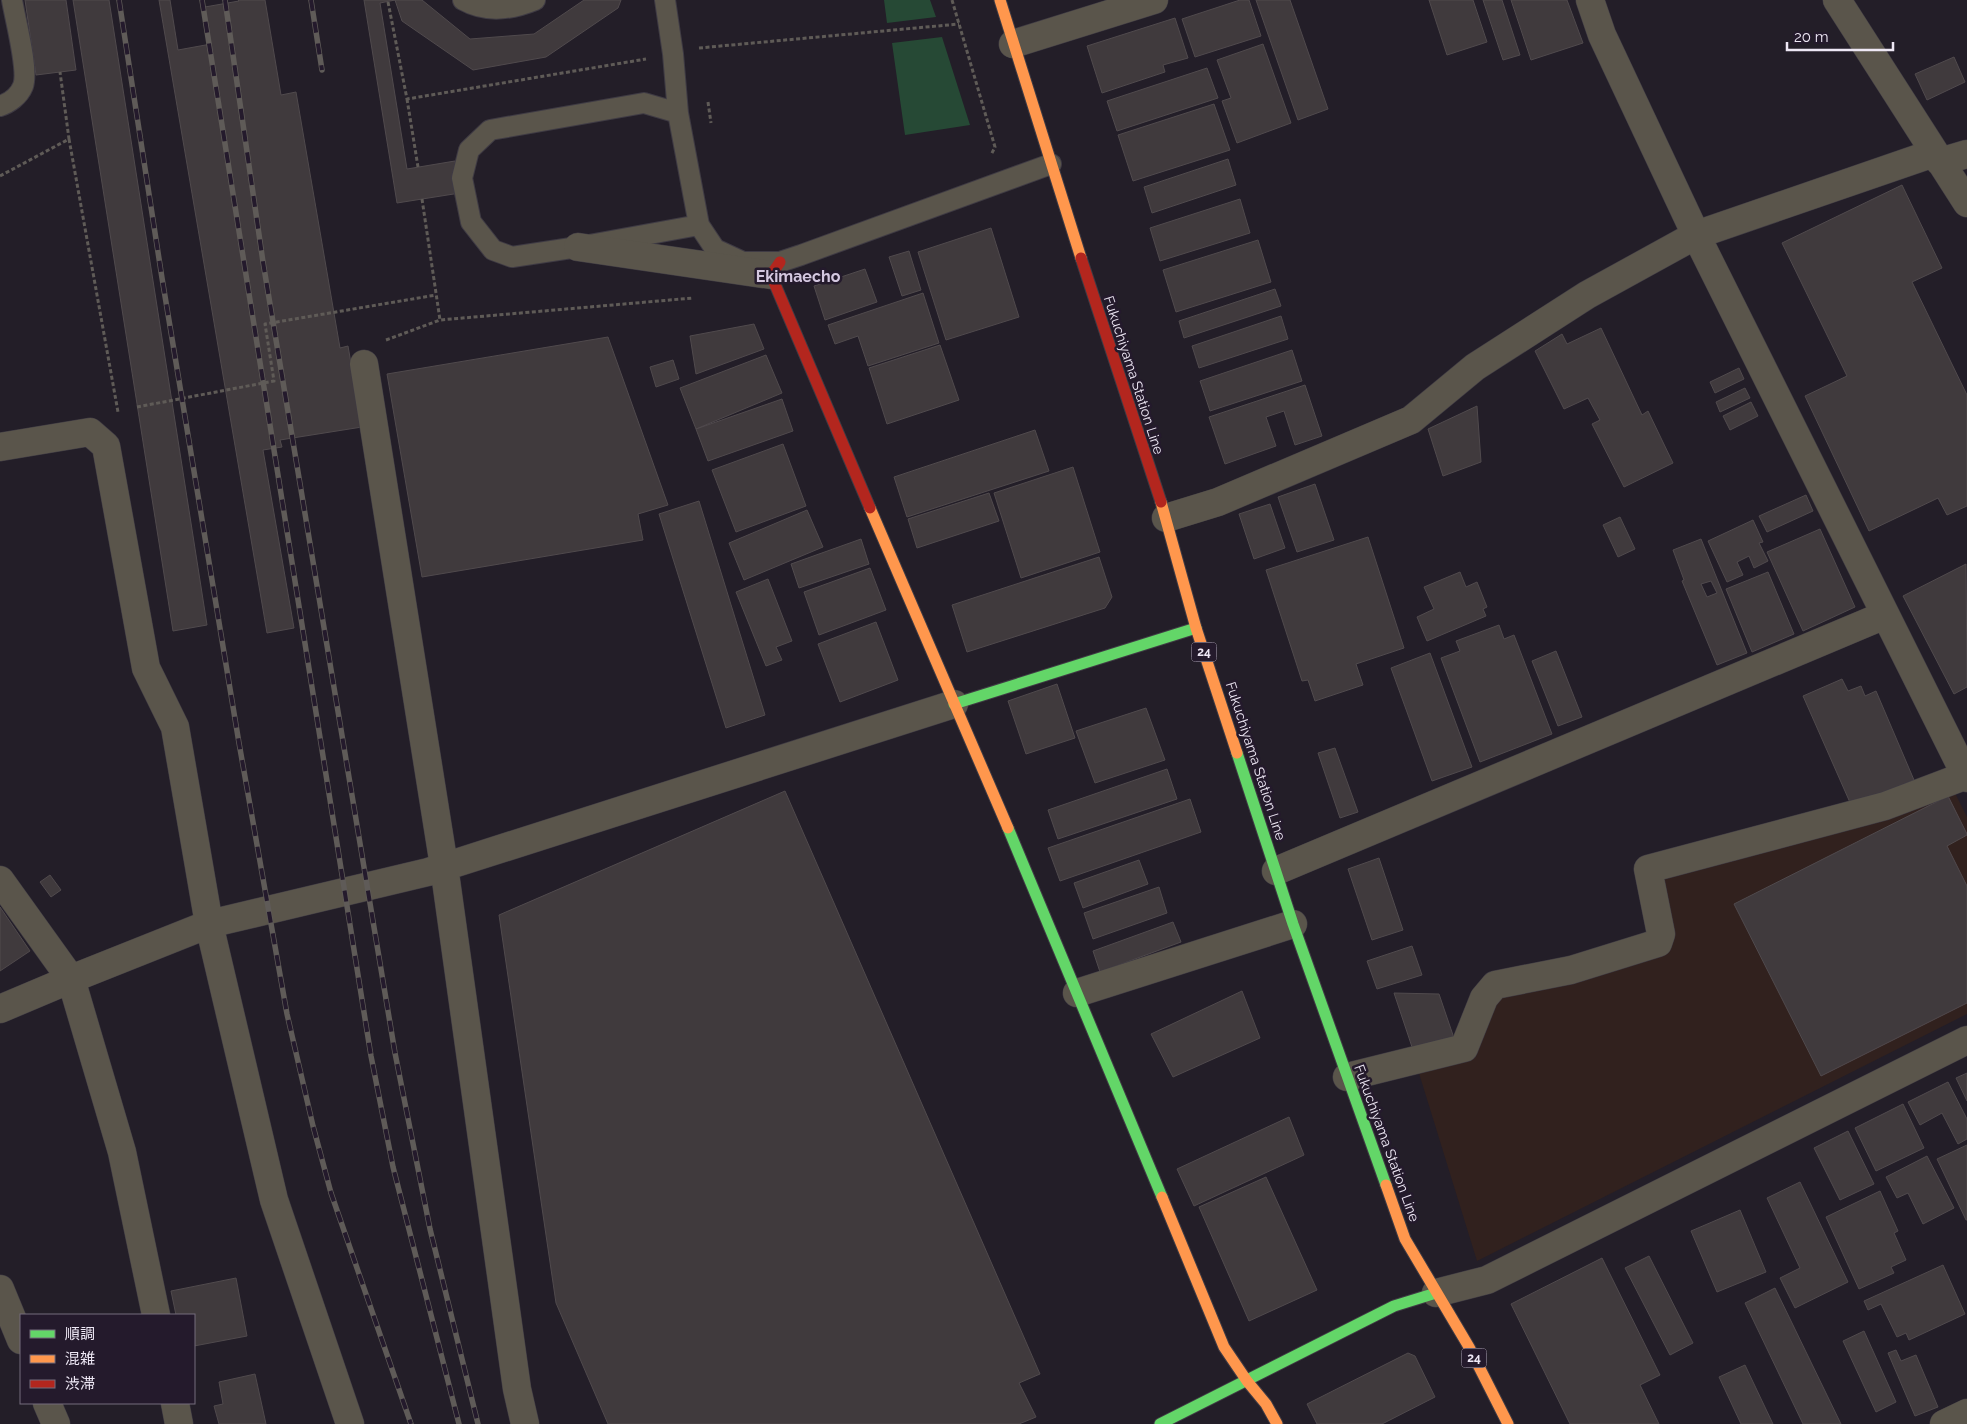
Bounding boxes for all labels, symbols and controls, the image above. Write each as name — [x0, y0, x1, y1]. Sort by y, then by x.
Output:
scale bar — [1787, 20, 1893, 52]
text: 20 m — [1794, 28, 1829, 46]
district label: Ekimaecho — [756, 267, 841, 286]
street label: Fukuchiyama Station Line — [1101, 294, 1167, 456]
road number: 24 — [1192, 642, 1216, 662]
street label: Fukuchiyama Station Line — [1223, 680, 1289, 842]
street label: Fukuchiyama Station Line — [1351, 1062, 1423, 1224]
legend — [20, 1314, 195, 1404]
text: 順調 — [65, 1325, 95, 1343]
road number: 24 — [1462, 1349, 1486, 1368]
text: 混雑 — [65, 1350, 95, 1368]
text: 渋滞 — [65, 1375, 95, 1393]

